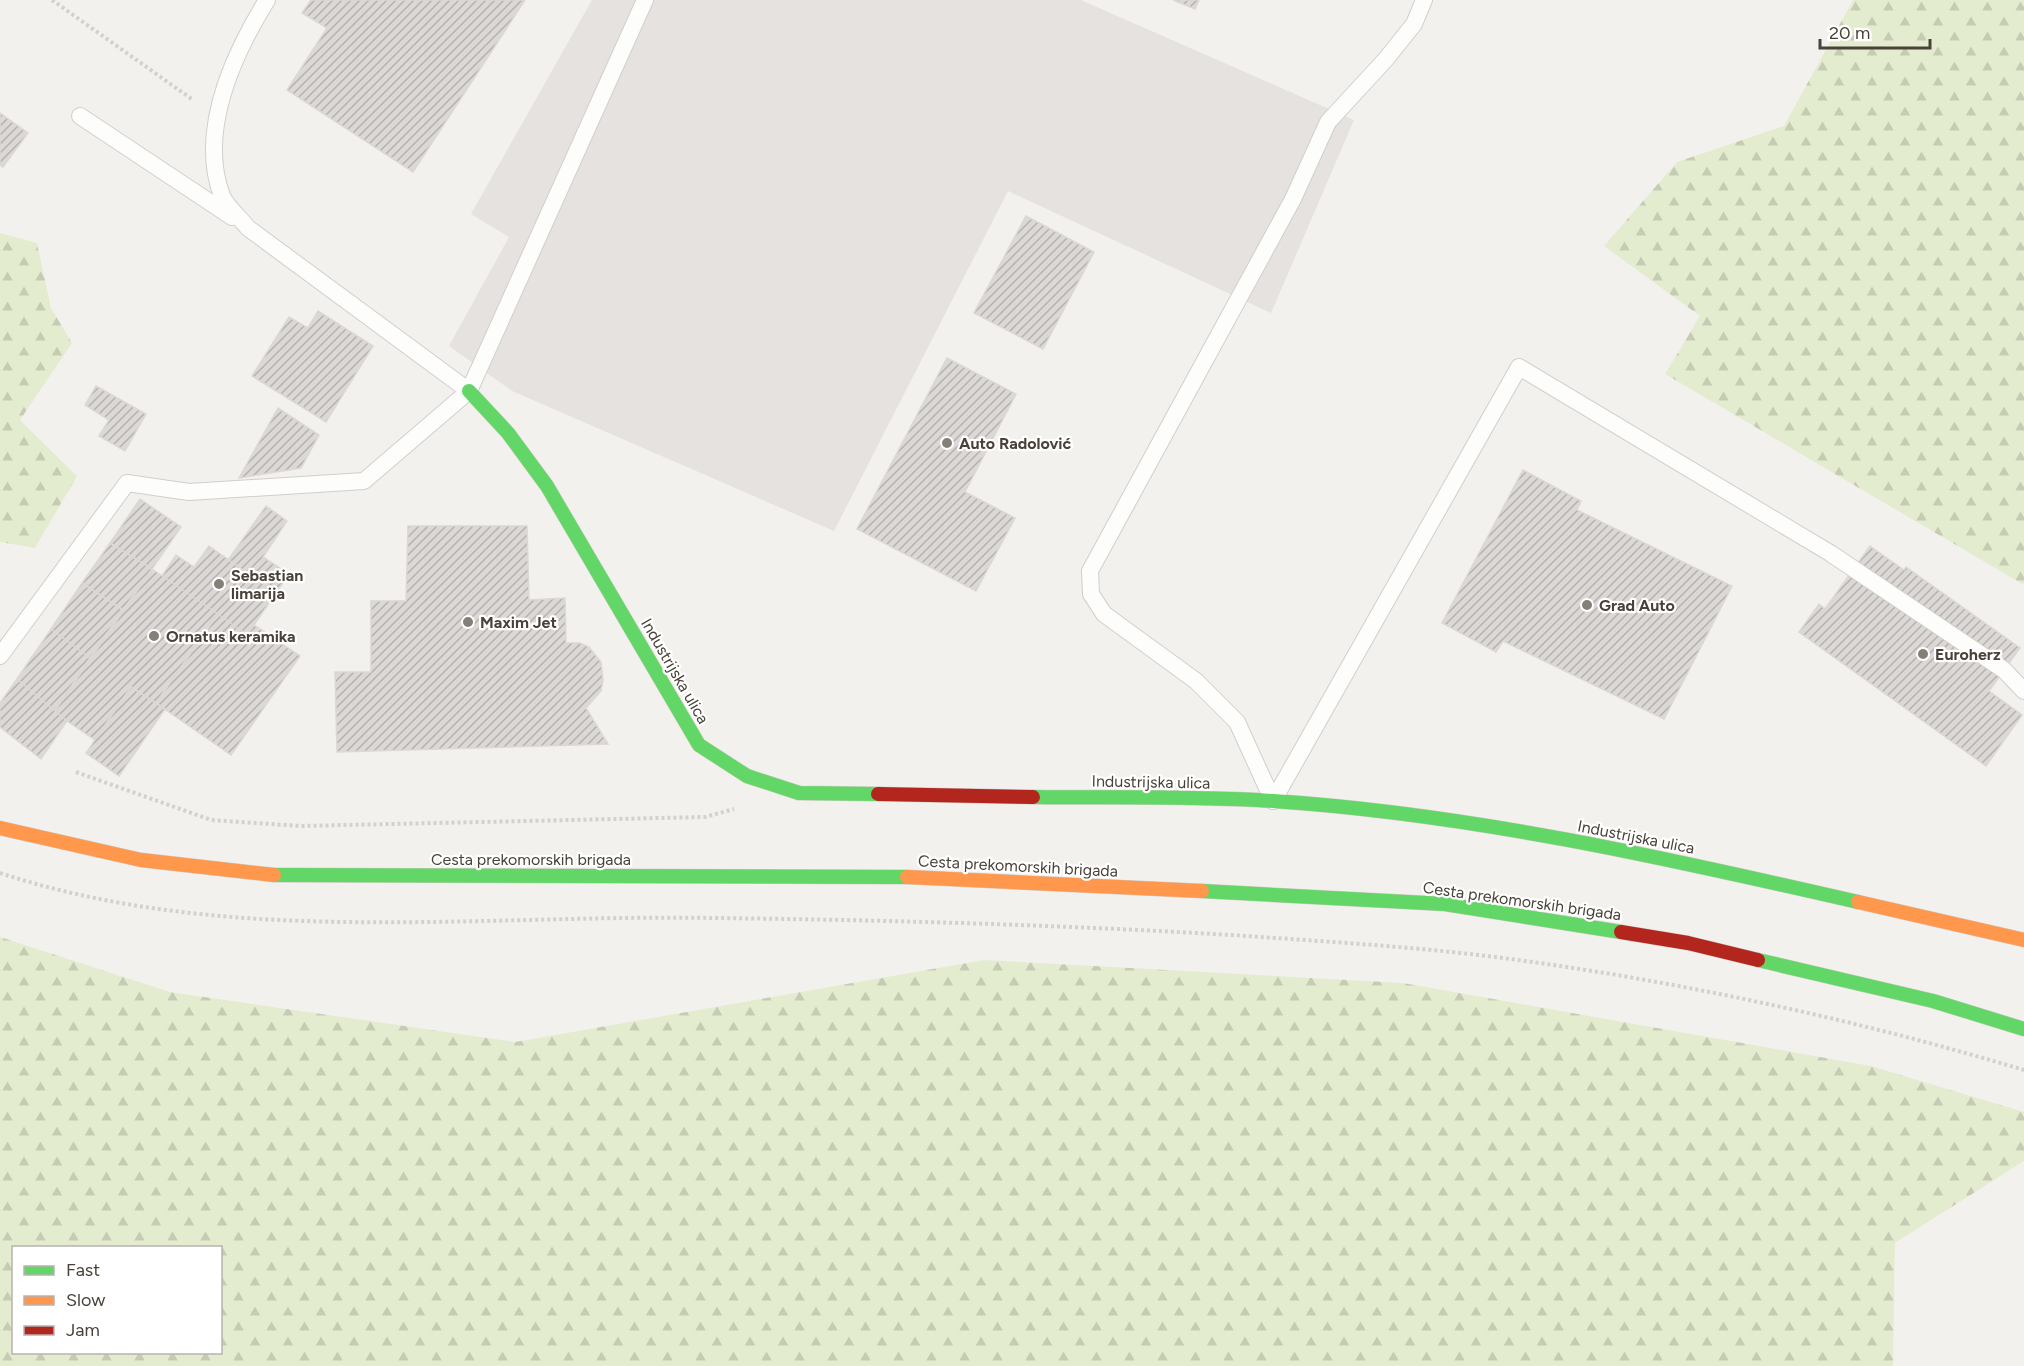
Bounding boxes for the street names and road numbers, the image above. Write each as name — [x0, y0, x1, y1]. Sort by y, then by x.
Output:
street label: Industrijska ulica — [637, 615, 713, 727]
street label: Industrijska ulica — [1092, 771, 1210, 793]
street label: Industrijska ulica — [1576, 816, 1696, 858]
street label: Cesta prekomorskih brigada — [431, 850, 631, 869]
street label: Cesta prekomorskih brigada — [918, 851, 1118, 881]
street label: Cesta prekomorskih brigada — [1422, 878, 1622, 924]

